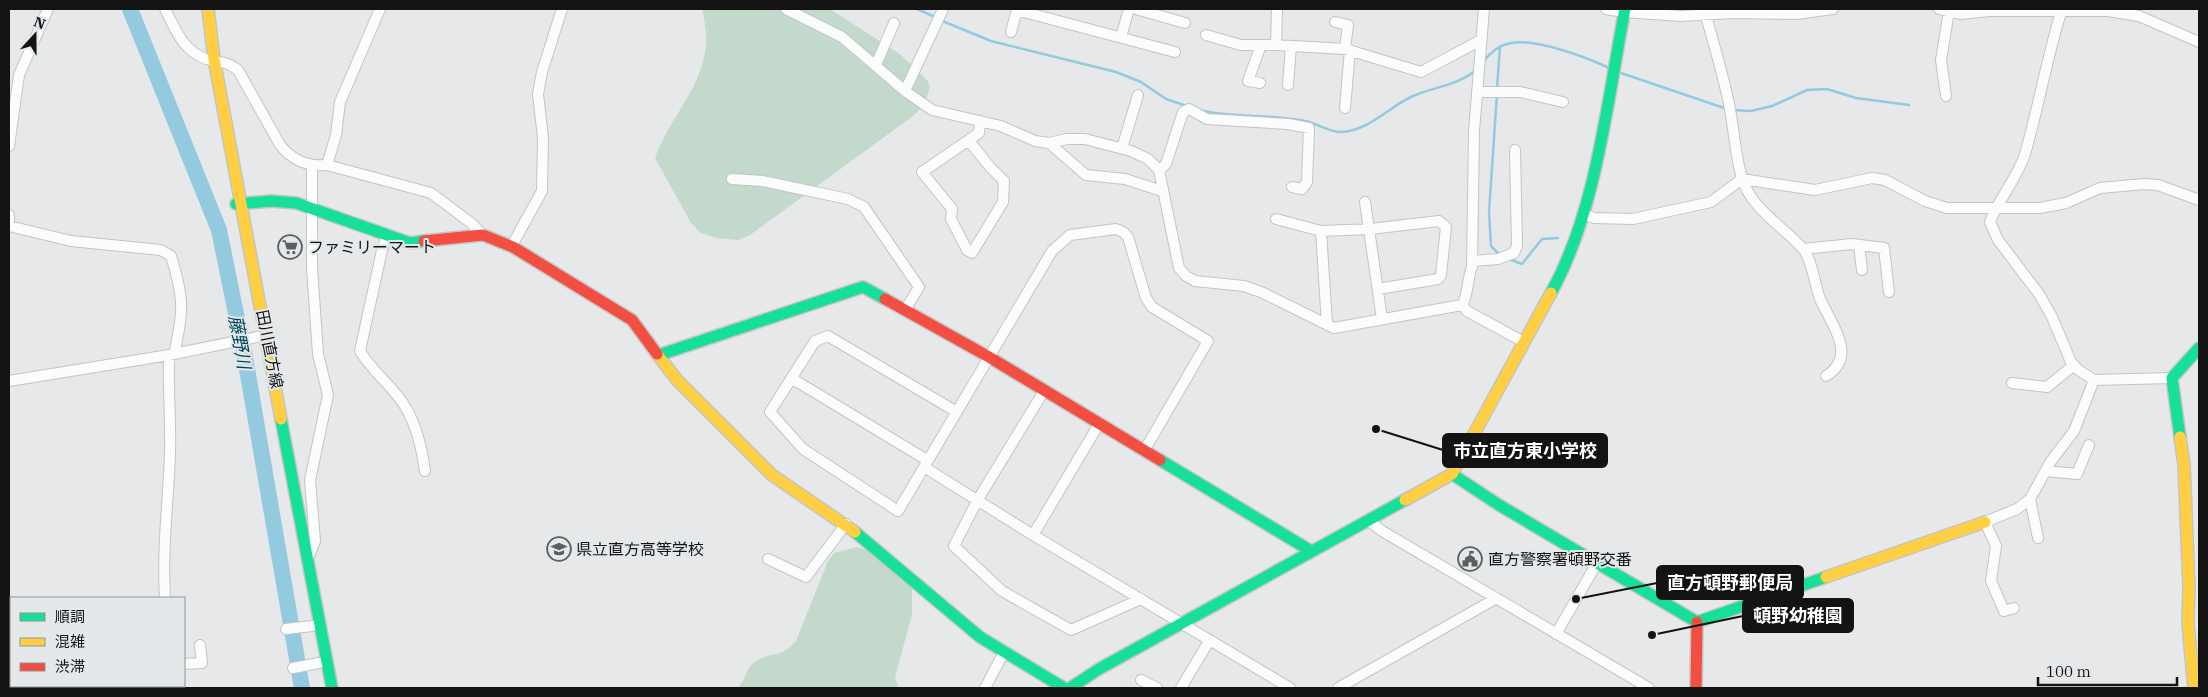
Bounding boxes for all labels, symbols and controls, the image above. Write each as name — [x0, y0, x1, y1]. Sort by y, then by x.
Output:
north arrow — [10, 10, 60, 60]
text: N — [31, 12, 48, 33]
supermarket icon: ファミリーマート — [277, 234, 303, 260]
place label: ファミリーマート — [308, 237, 436, 257]
street label: 田川直方線 — [253, 308, 287, 390]
water label: 藤野川 — [224, 313, 256, 373]
callout: 市立直方東小学校 — [1443, 434, 1607, 467]
text: 市立直方東小学校 — [1453, 439, 1597, 462]
school or university icon: 県立直方高等学校 — [546, 536, 572, 562]
place label: 県立直方高等学校 — [576, 539, 704, 559]
public building icon: 直方警察署頓野交番 — [1457, 546, 1483, 572]
place label: 直方警察署頓野交番 — [1488, 549, 1632, 569]
callout: 直方頓野郵便局 — [1657, 566, 1803, 599]
text: 直方頓野郵便局 — [1667, 571, 1793, 594]
legend — [10, 597, 185, 687]
callout: 頓野幼稚園 — [1743, 599, 1853, 632]
text: 頓野幼稚園 — [1753, 604, 1843, 627]
text: 順調 — [55, 607, 85, 626]
text: 混雑 — [55, 632, 85, 651]
scale bar — [2038, 654, 2177, 686]
text: 渋滞 — [55, 657, 85, 676]
text: 100 m — [2046, 662, 2091, 681]

